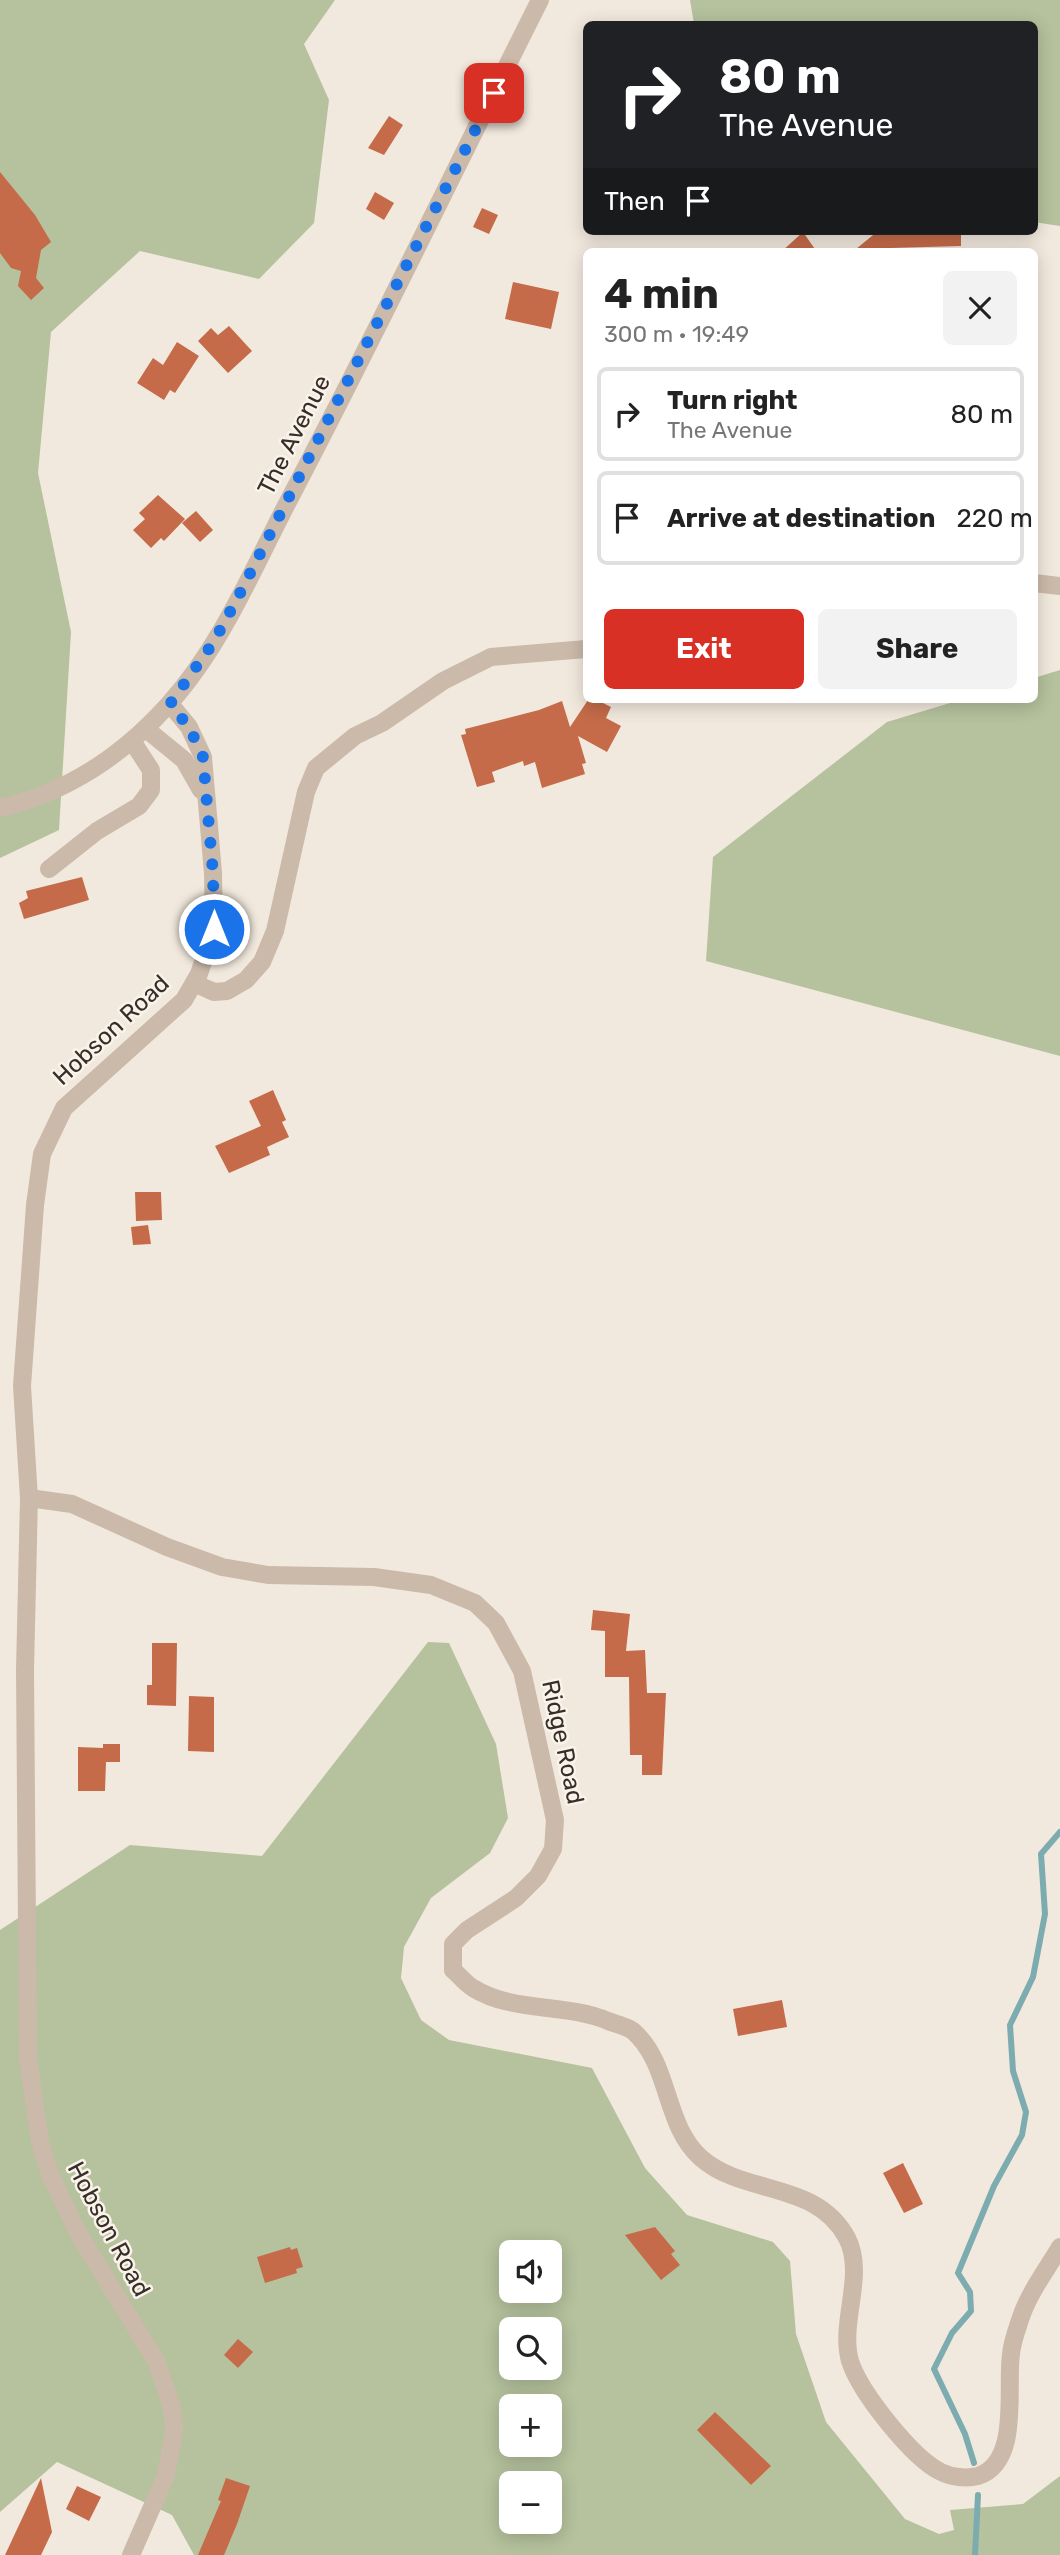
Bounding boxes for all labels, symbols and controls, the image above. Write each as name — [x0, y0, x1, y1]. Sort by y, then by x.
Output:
text: 80 m — [719, 47, 841, 105]
icon: right — [604, 49, 695, 140]
pin — [464, 63, 524, 123]
icon: arrive — [475, 74, 513, 112]
text: The Avenue — [719, 106, 893, 144]
icon: arrive — [679, 182, 717, 220]
text: Then — [604, 186, 665, 217]
text: 4 min — [604, 269, 719, 319]
button: close — [943, 271, 1017, 345]
text: 300 m · 19:49 — [604, 320, 749, 348]
street label: The Avenue — [252, 370, 336, 500]
text: Turn right — [667, 385, 797, 416]
icon: right — [608, 395, 646, 433]
text: 80 m — [950, 399, 1013, 430]
text: The Avenue — [667, 416, 792, 444]
icon: arrive — [608, 499, 646, 537]
text: Arrive at destination — [667, 503, 935, 534]
text: 220 m — [956, 503, 1033, 534]
button: Exit — [604, 609, 804, 689]
button: Share — [818, 609, 1017, 689]
position arrow — [177, 892, 251, 966]
street label: Hobson Road — [47, 969, 175, 1091]
street label: Ridge Road — [536, 1677, 590, 1807]
street label: Hobson Road — [62, 2157, 156, 2301]
map controls — [499, 2240, 562, 2534]
button: sound — [499, 2240, 562, 2303]
button: search — [499, 2317, 562, 2380]
button: + — [499, 2394, 562, 2457]
button: − — [499, 2471, 562, 2534]

